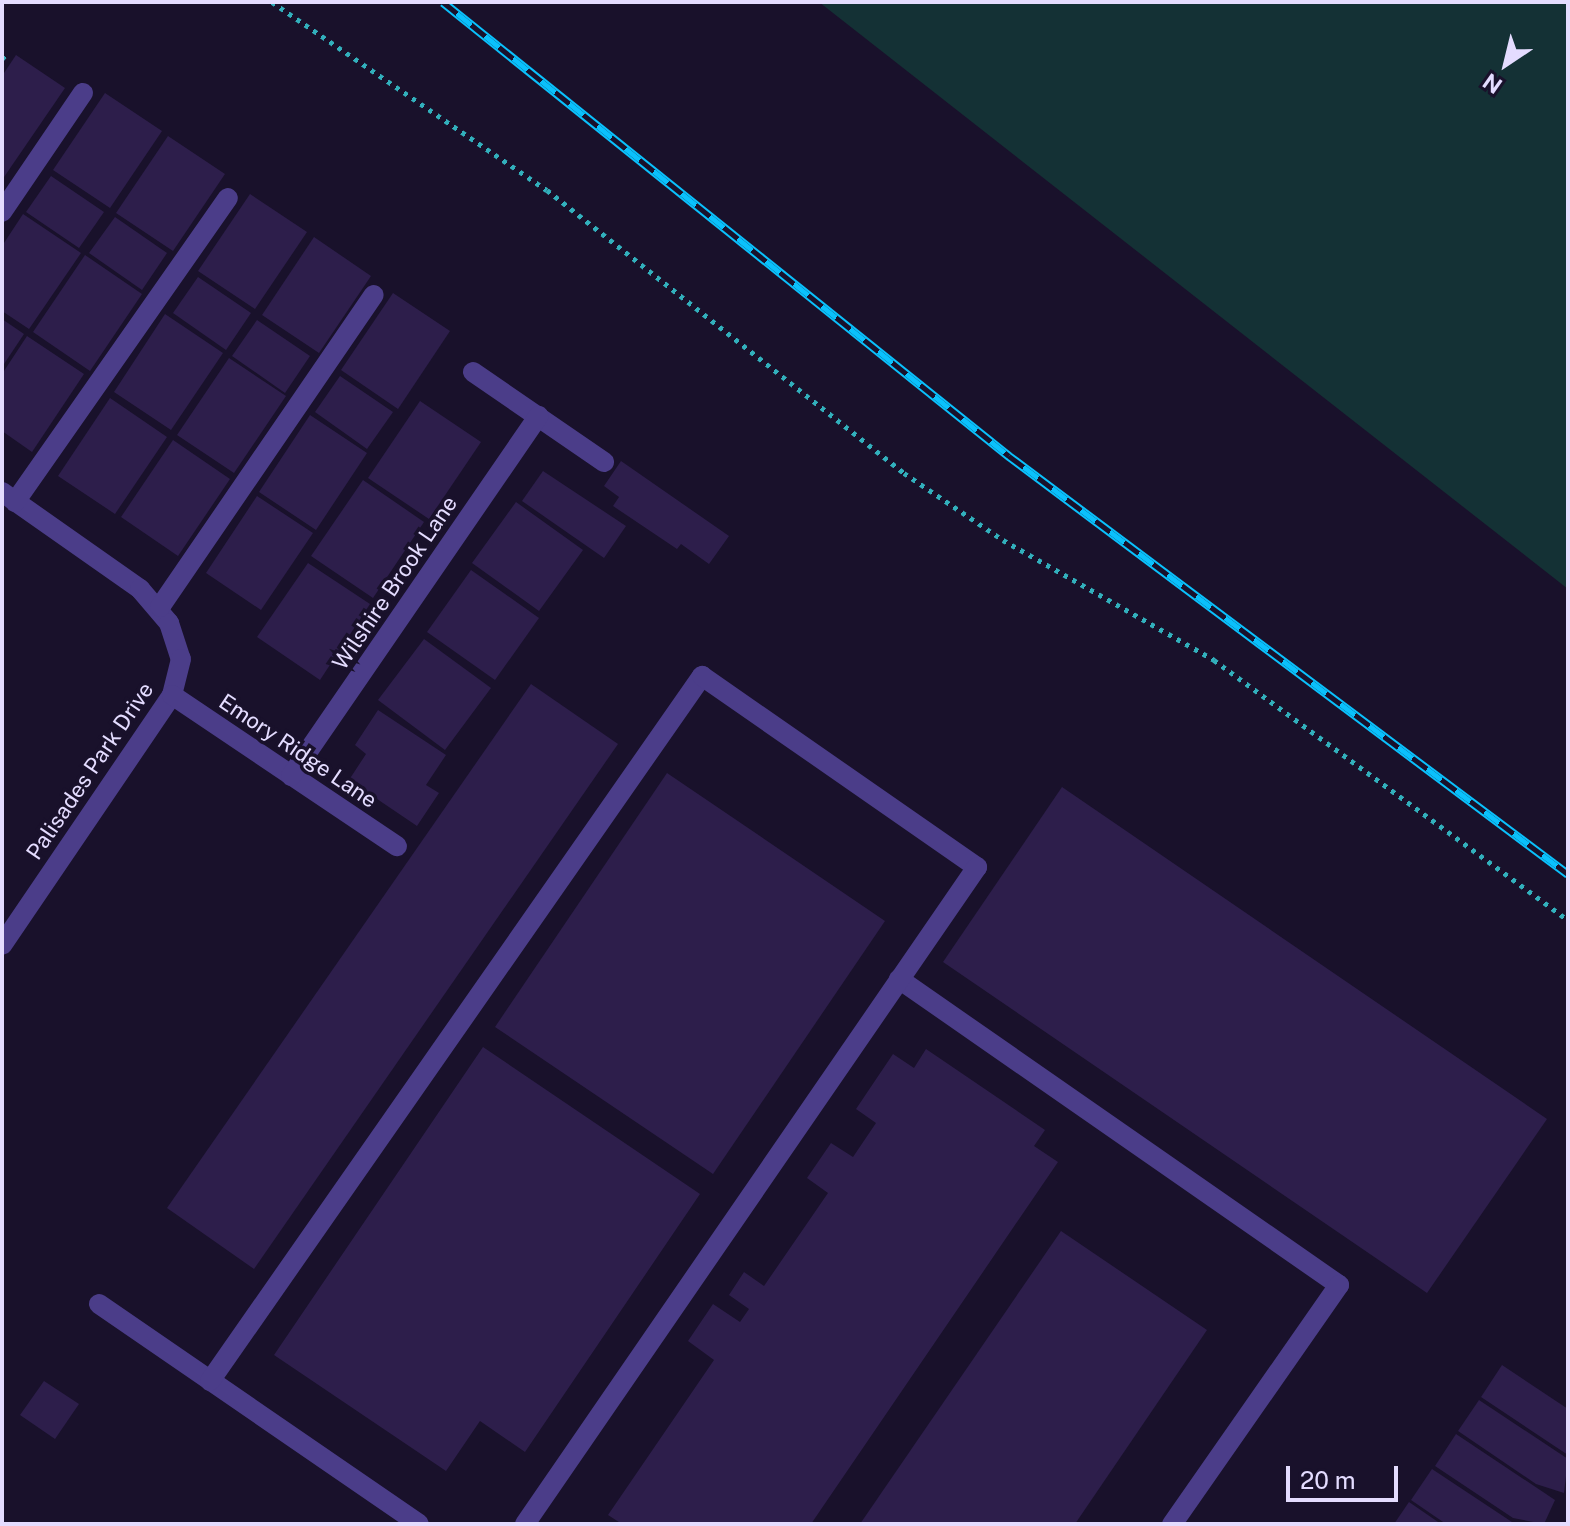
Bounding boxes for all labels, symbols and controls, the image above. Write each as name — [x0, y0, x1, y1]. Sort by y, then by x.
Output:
north arrow — [1466, 24, 1546, 104]
text: N — [1478, 68, 1507, 99]
street label: Wilshire Brook Lane — [327, 491, 463, 675]
street label: Palisades Park Drive — [21, 677, 159, 865]
street label: Emory Ridge Lane — [214, 688, 382, 814]
scale bar — [1290, 1450, 1402, 1500]
text: 20 m — [1300, 1466, 1356, 1494]

